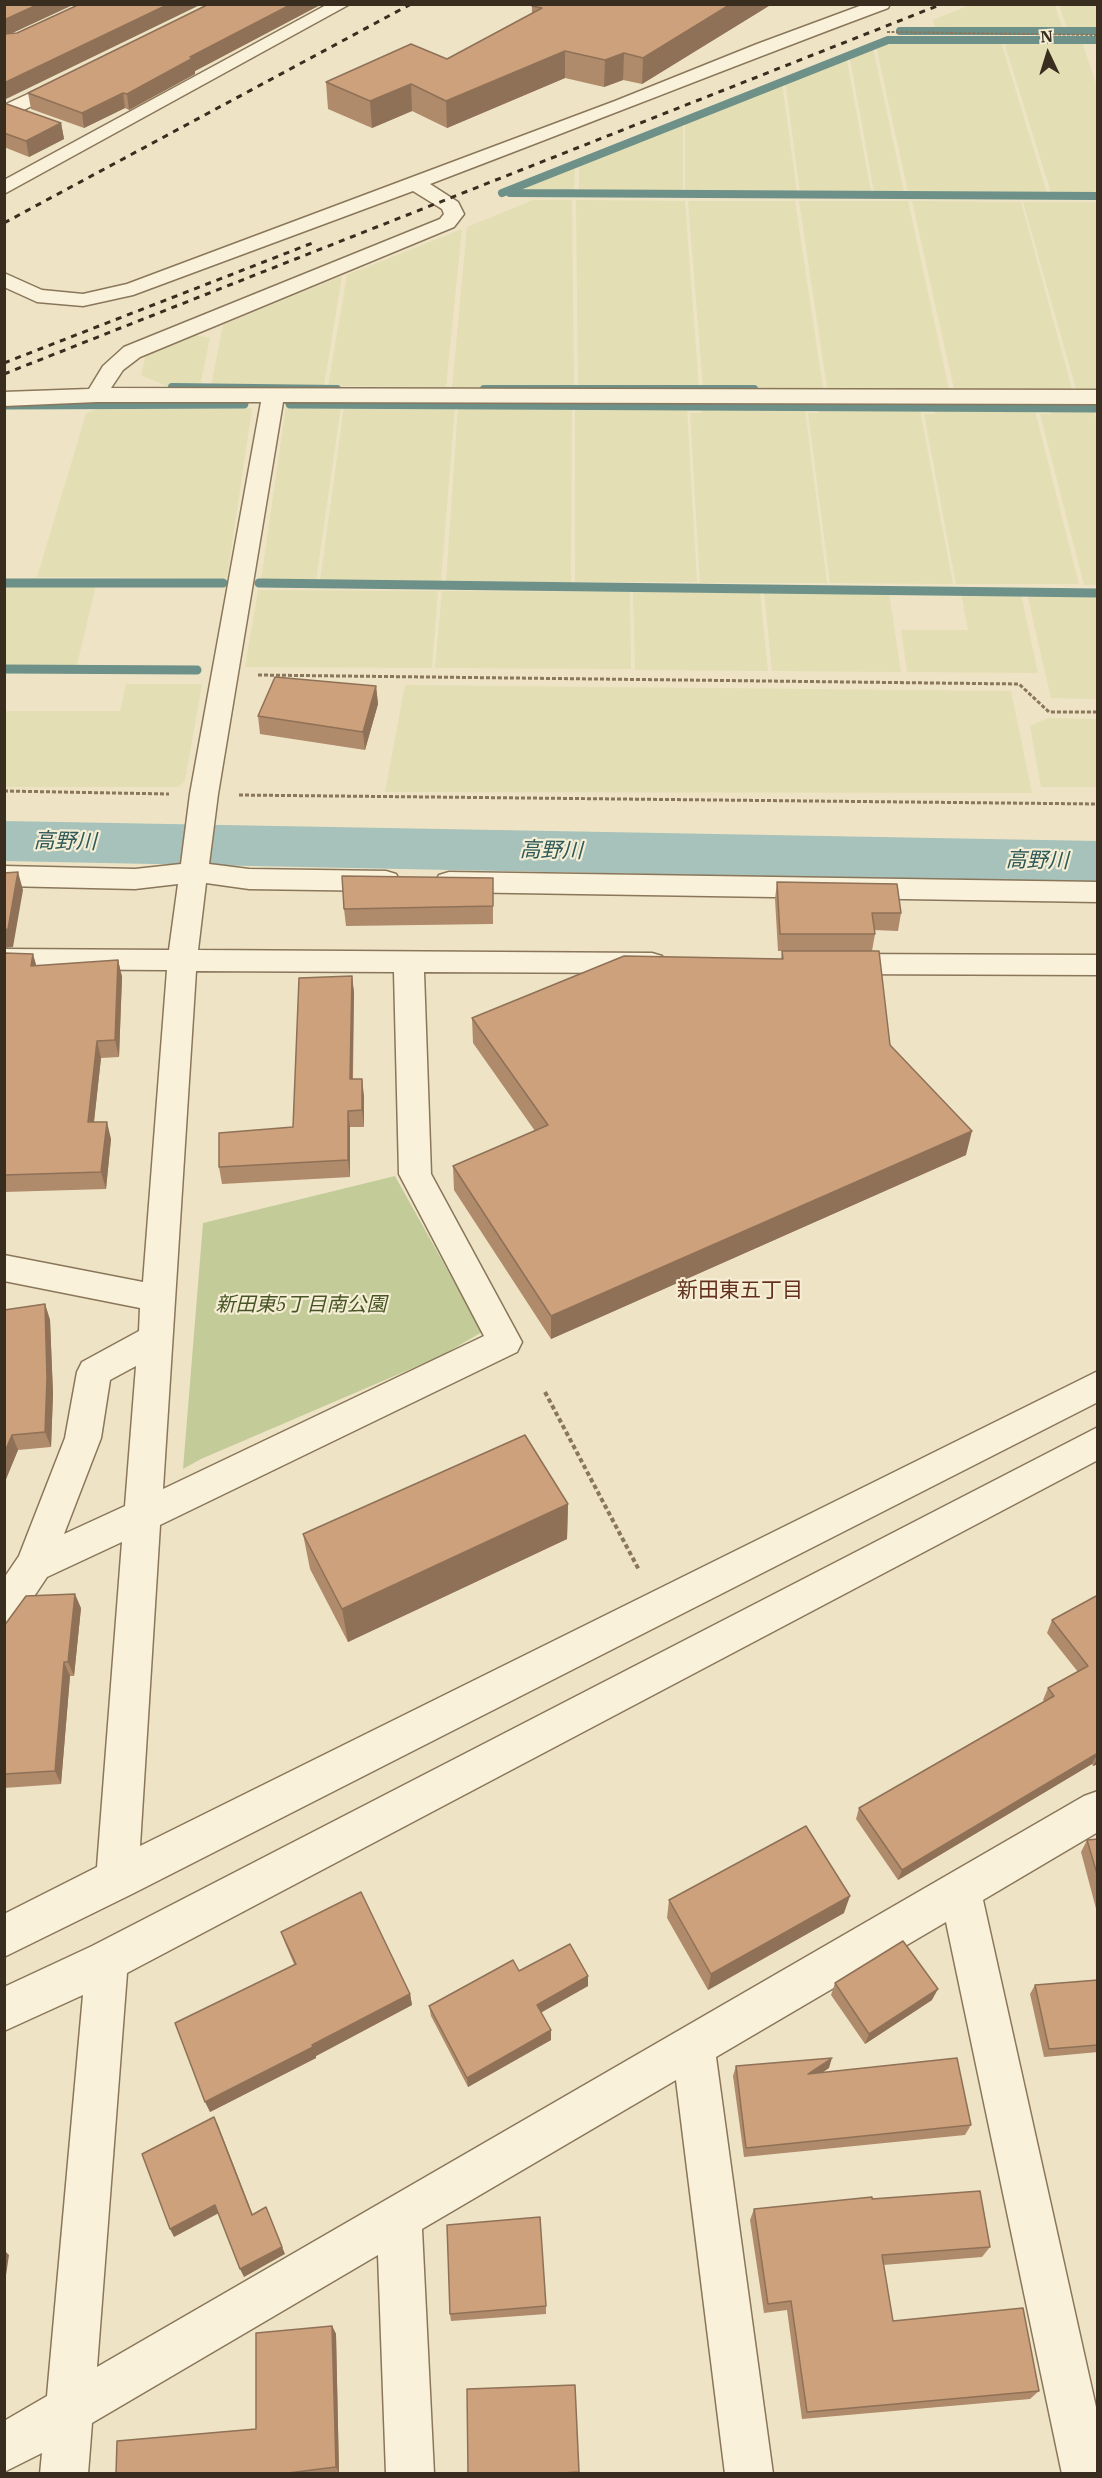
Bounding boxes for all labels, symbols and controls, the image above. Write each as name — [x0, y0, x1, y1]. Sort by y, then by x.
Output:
north arrow — [1018, 24, 1078, 84]
text: N — [1040, 26, 1054, 46]
water label: 高野川 — [33, 829, 97, 855]
water label: 高野川 — [519, 838, 583, 864]
water label: 高野川 — [1005, 848, 1069, 874]
district label: 新田東五丁目 — [677, 1278, 803, 1304]
park label: 新田東5丁目南公園 — [216, 1293, 386, 1317]

